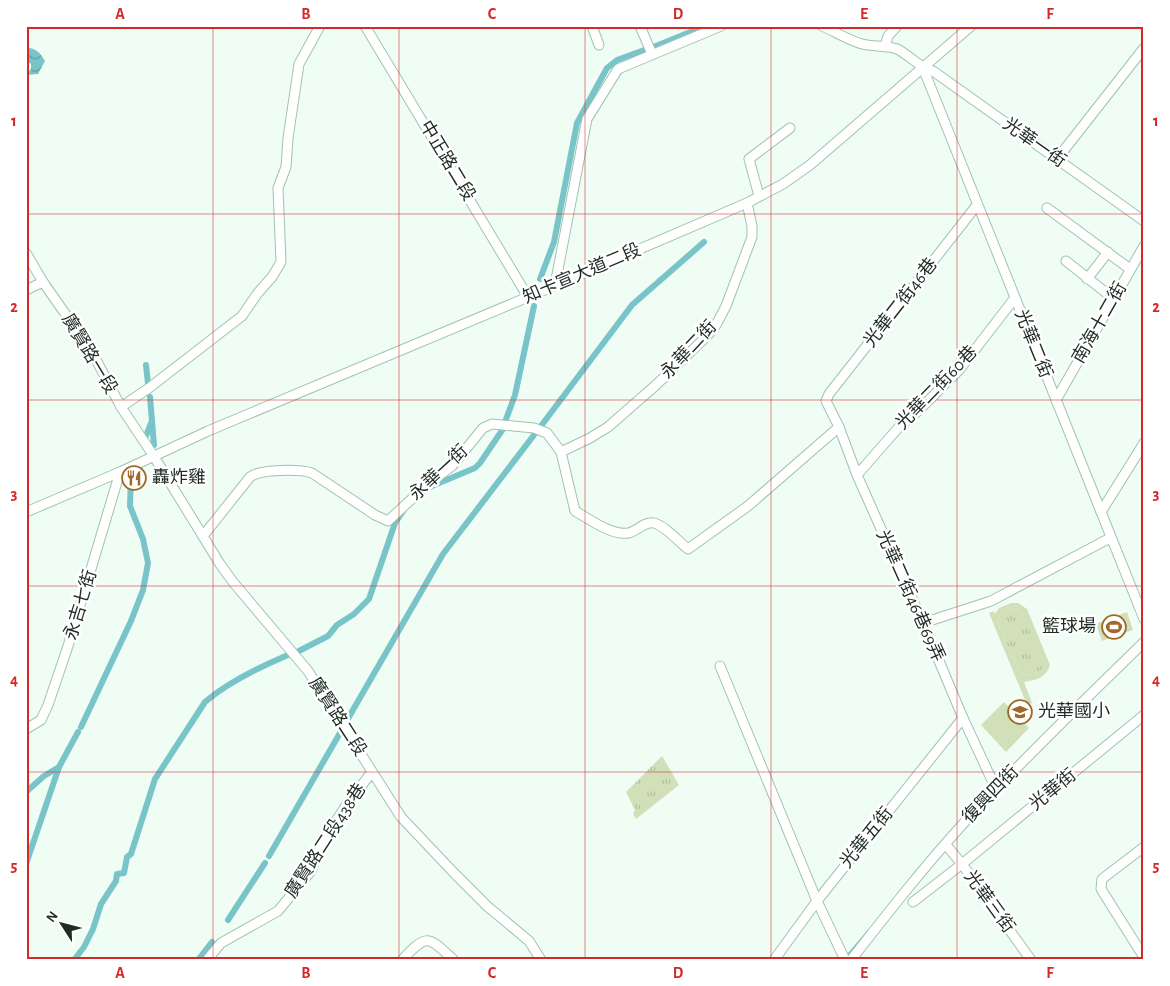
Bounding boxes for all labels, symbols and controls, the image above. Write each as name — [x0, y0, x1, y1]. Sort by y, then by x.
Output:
text: A — [115, 6, 125, 22]
text: B — [301, 6, 311, 22]
text: C — [488, 6, 497, 22]
text: D — [673, 6, 684, 22]
text: E — [860, 6, 868, 22]
text: F — [1046, 6, 1054, 22]
text: 1 — [11, 113, 17, 129]
street label: 光華一街 — [999, 113, 1070, 171]
text: 1 — [1153, 113, 1159, 129]
street label: 中正路二段 — [416, 117, 480, 204]
street label: 知卡宣大道二段 — [520, 239, 644, 307]
street label: 光華二街46巷 — [859, 254, 941, 351]
street label: 南海十二街 — [1068, 279, 1130, 366]
text: 2 — [10, 299, 18, 315]
text: 2 — [1152, 299, 1160, 315]
street label: 光華二街 — [1011, 307, 1057, 381]
street label: 廣賢路一段 — [58, 310, 122, 397]
street label: 永華二街 — [656, 316, 720, 382]
street label: 光華二街60巷 — [892, 342, 981, 433]
street label: 永華一街 — [405, 440, 471, 504]
restaurant icon: 轟炸雞 — [121, 465, 147, 491]
place label: 轟炸雞 — [152, 467, 206, 487]
text: 3 — [11, 486, 18, 502]
text: 3 — [1153, 486, 1160, 502]
street label: 光華二街46巷69弄 — [873, 527, 949, 665]
street label: 永吉七街 — [60, 567, 100, 642]
sports icon: 籃球場 — [1101, 614, 1127, 640]
place label: 籃球場 — [1042, 616, 1096, 636]
text: 4 — [10, 672, 18, 688]
text: 4 — [1152, 672, 1160, 688]
street label: 廣賢路二段 — [305, 673, 371, 760]
school or university icon: 光華國小 — [1007, 699, 1033, 725]
place label: 光華國小 — [1038, 701, 1110, 721]
street label: 復興四街 — [958, 761, 1022, 827]
street label: 光華街 — [1025, 764, 1080, 814]
street label: 廣賢路二段438巷 — [281, 779, 370, 902]
street label: 光華五街 — [836, 803, 897, 872]
text: 5 — [11, 858, 18, 874]
text: 5 — [1153, 858, 1160, 874]
street label: 光華三街 — [961, 866, 1019, 936]
north arrow — [38, 898, 88, 948]
text: N — [44, 909, 61, 925]
text: A — [115, 965, 125, 981]
text: B — [301, 965, 311, 981]
text: C — [488, 965, 497, 981]
text: D — [673, 965, 684, 981]
text: E — [860, 965, 868, 981]
text: F — [1046, 965, 1054, 981]

